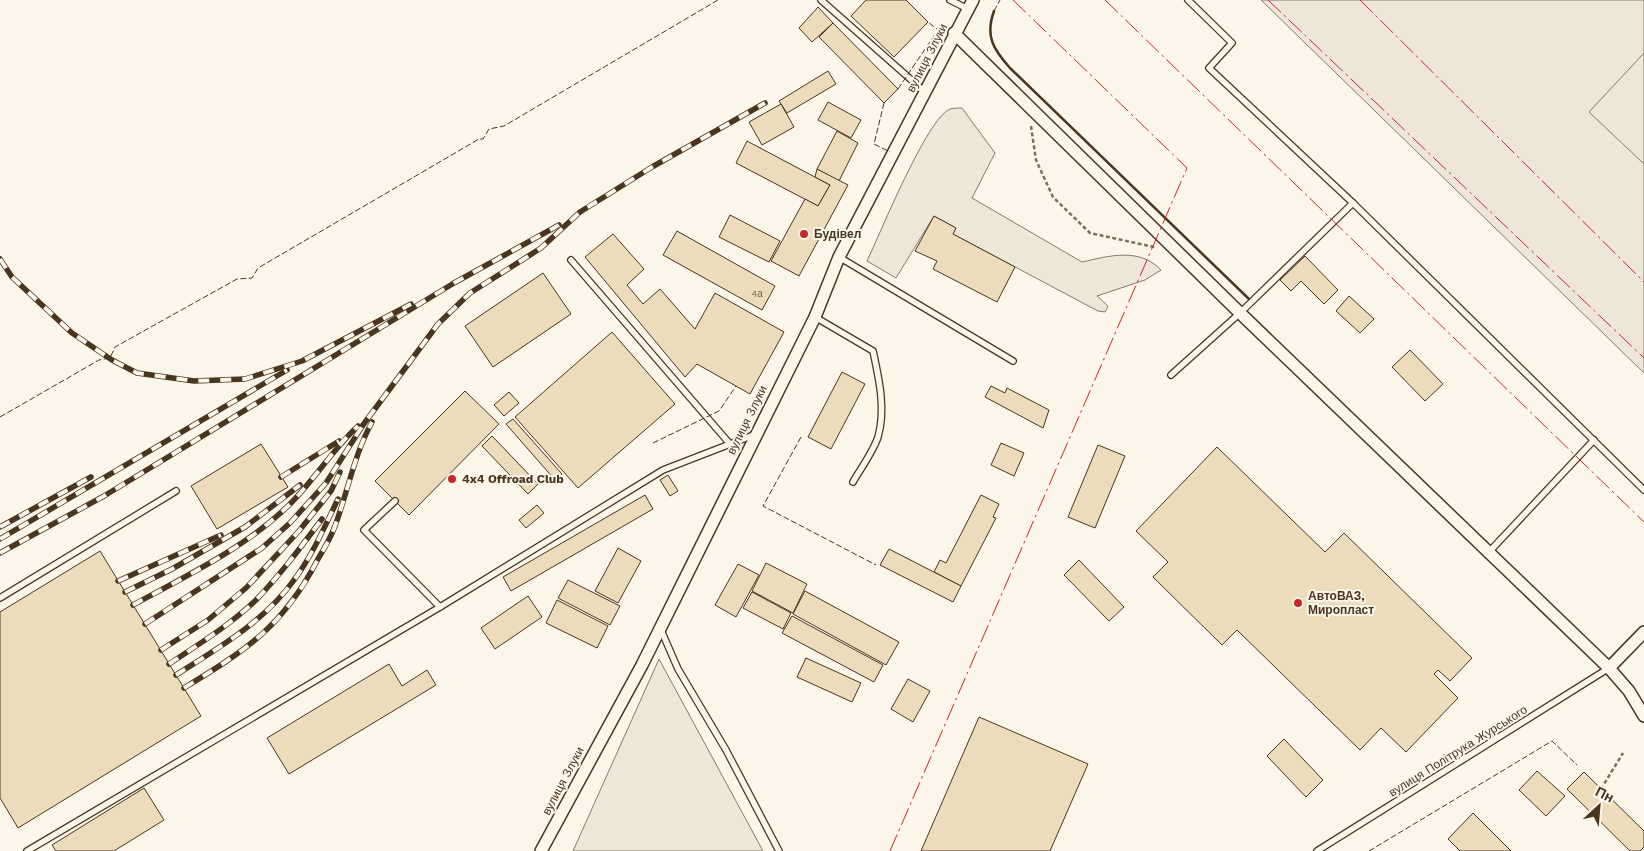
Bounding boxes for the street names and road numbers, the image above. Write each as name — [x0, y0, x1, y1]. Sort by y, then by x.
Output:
street label: вулиця Злуки — [904, 21, 950, 95]
street label: вулиця Злуки — [724, 383, 770, 457]
street label: вулиця Політрука Журського — [1386, 702, 1530, 799]
street label: вулиця Злуки — [539, 744, 587, 818]

